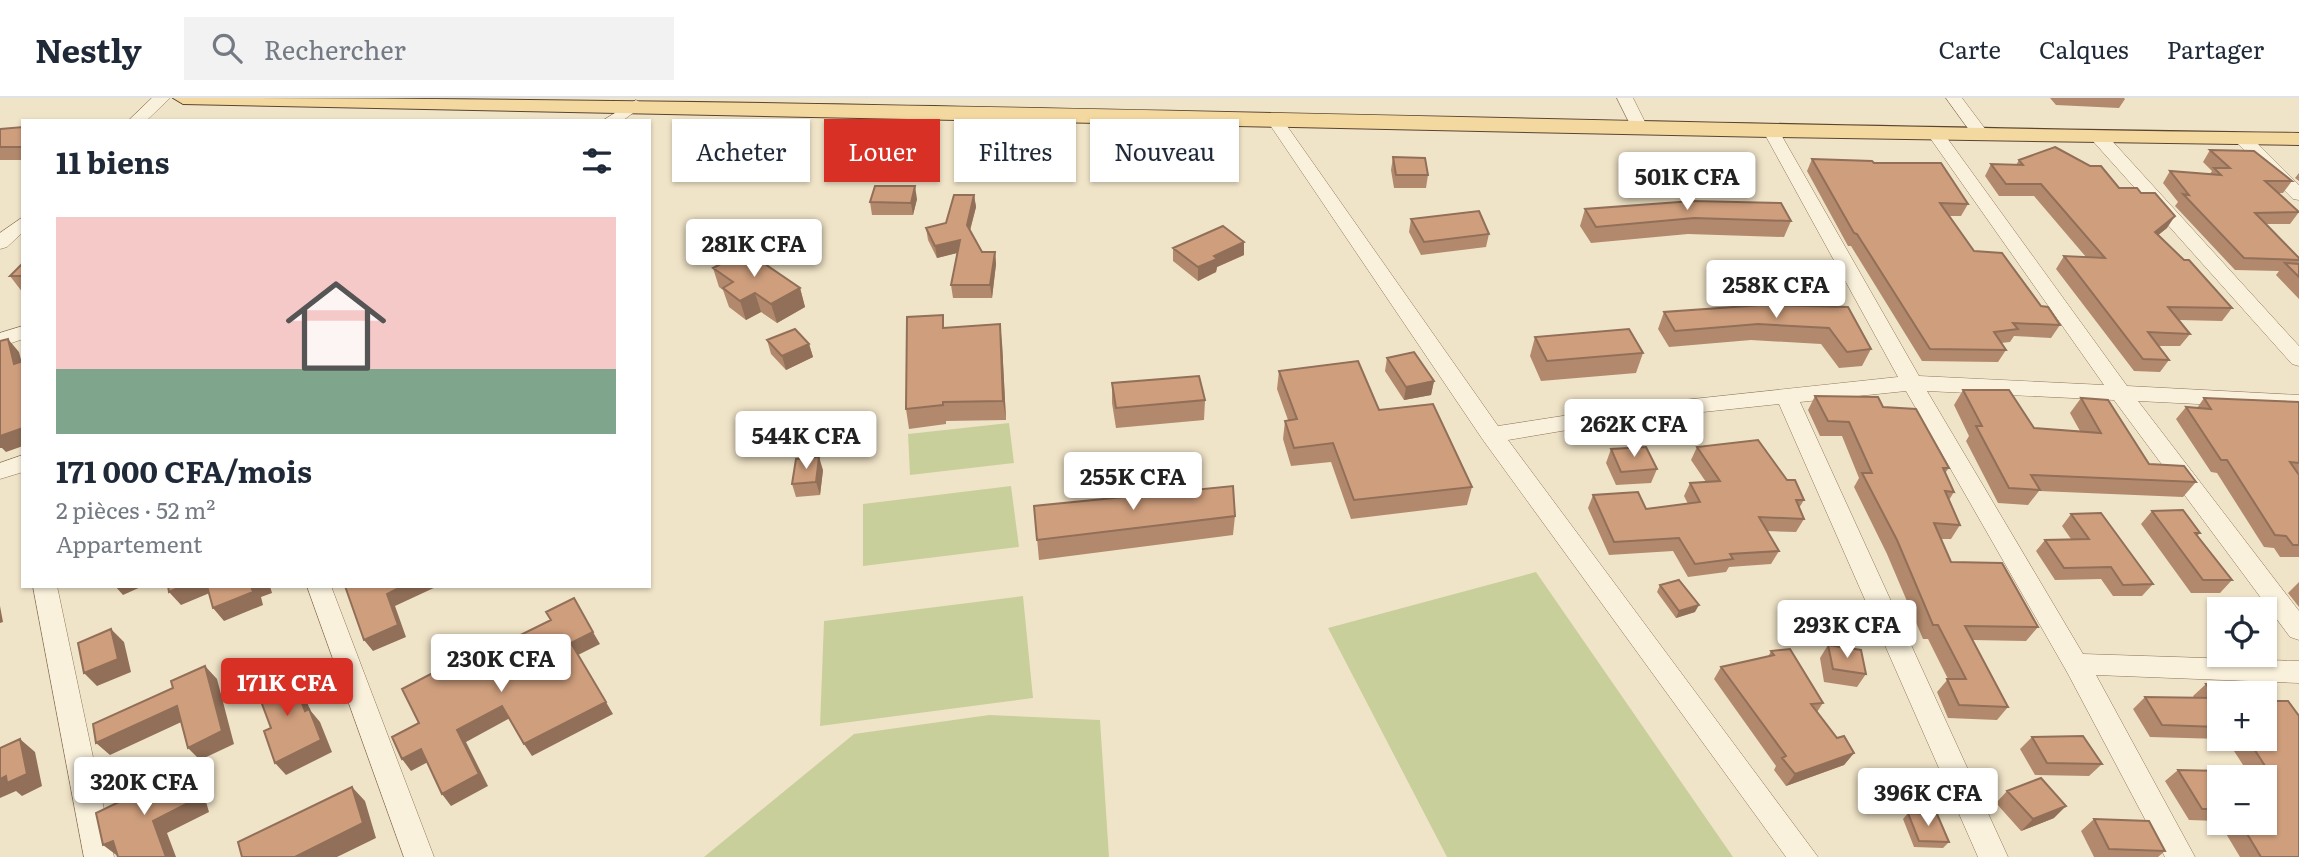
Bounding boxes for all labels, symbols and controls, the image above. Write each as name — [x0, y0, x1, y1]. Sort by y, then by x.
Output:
search box — [184, 17, 674, 80]
text: Nestly — [35, 24, 142, 73]
icon: search — [208, 29, 246, 67]
text: Rechercher — [264, 29, 406, 68]
text: Carte — [1938, 31, 2001, 66]
text: Calques — [2039, 31, 2129, 66]
text: Partager — [2167, 31, 2264, 66]
chip: Acheter — [672, 119, 810, 182]
chip: Louer — [824, 119, 940, 182]
chip: Filtres — [954, 119, 1076, 182]
chip: Nouveau — [1090, 119, 1239, 182]
text: 11 biens — [56, 139, 169, 183]
icon: filters — [578, 142, 616, 180]
pin: 501K CFA — [1615, 152, 1759, 212]
text: 501K CFA — [1634, 158, 1740, 192]
pin: 281K CFA — [682, 220, 826, 279]
text: 281K CFA — [702, 225, 806, 259]
pin: 258K CFA — [1704, 260, 1848, 320]
icon: home — [273, 263, 399, 389]
text: 258K CFA — [1722, 266, 1830, 300]
pin: 262K CFA — [1562, 400, 1706, 459]
text: 262K CFA — [1580, 405, 1688, 439]
pin: 544K CFA — [734, 412, 878, 471]
text: 544K CFA — [751, 417, 861, 451]
text: 171 000 CFA/mois — [56, 448, 312, 492]
pin: 255K CFA — [1061, 452, 1205, 512]
text: 255K CFA — [1080, 458, 1186, 492]
text: 2 pièces · 52 m² — [56, 492, 215, 526]
text: Appartement — [56, 526, 202, 560]
map controls — [2207, 597, 2277, 835]
button: locate — [2207, 597, 2277, 667]
pin: 293K CFA — [1775, 601, 1919, 660]
text: 293K CFA — [1793, 606, 1901, 640]
pin: 230K CFA — [429, 634, 573, 694]
text: 230K CFA — [447, 640, 555, 674]
pin: 171K CFA — [215, 658, 359, 718]
text: 171K CFA — [237, 664, 337, 698]
button: + — [2207, 681, 2277, 751]
pin: 320K CFA — [72, 758, 216, 817]
text: 320K CFA — [90, 763, 198, 797]
button: − — [2207, 765, 2277, 835]
pin: 396K CFA — [1856, 768, 2000, 828]
text: 396K CFA — [1874, 774, 1982, 808]

